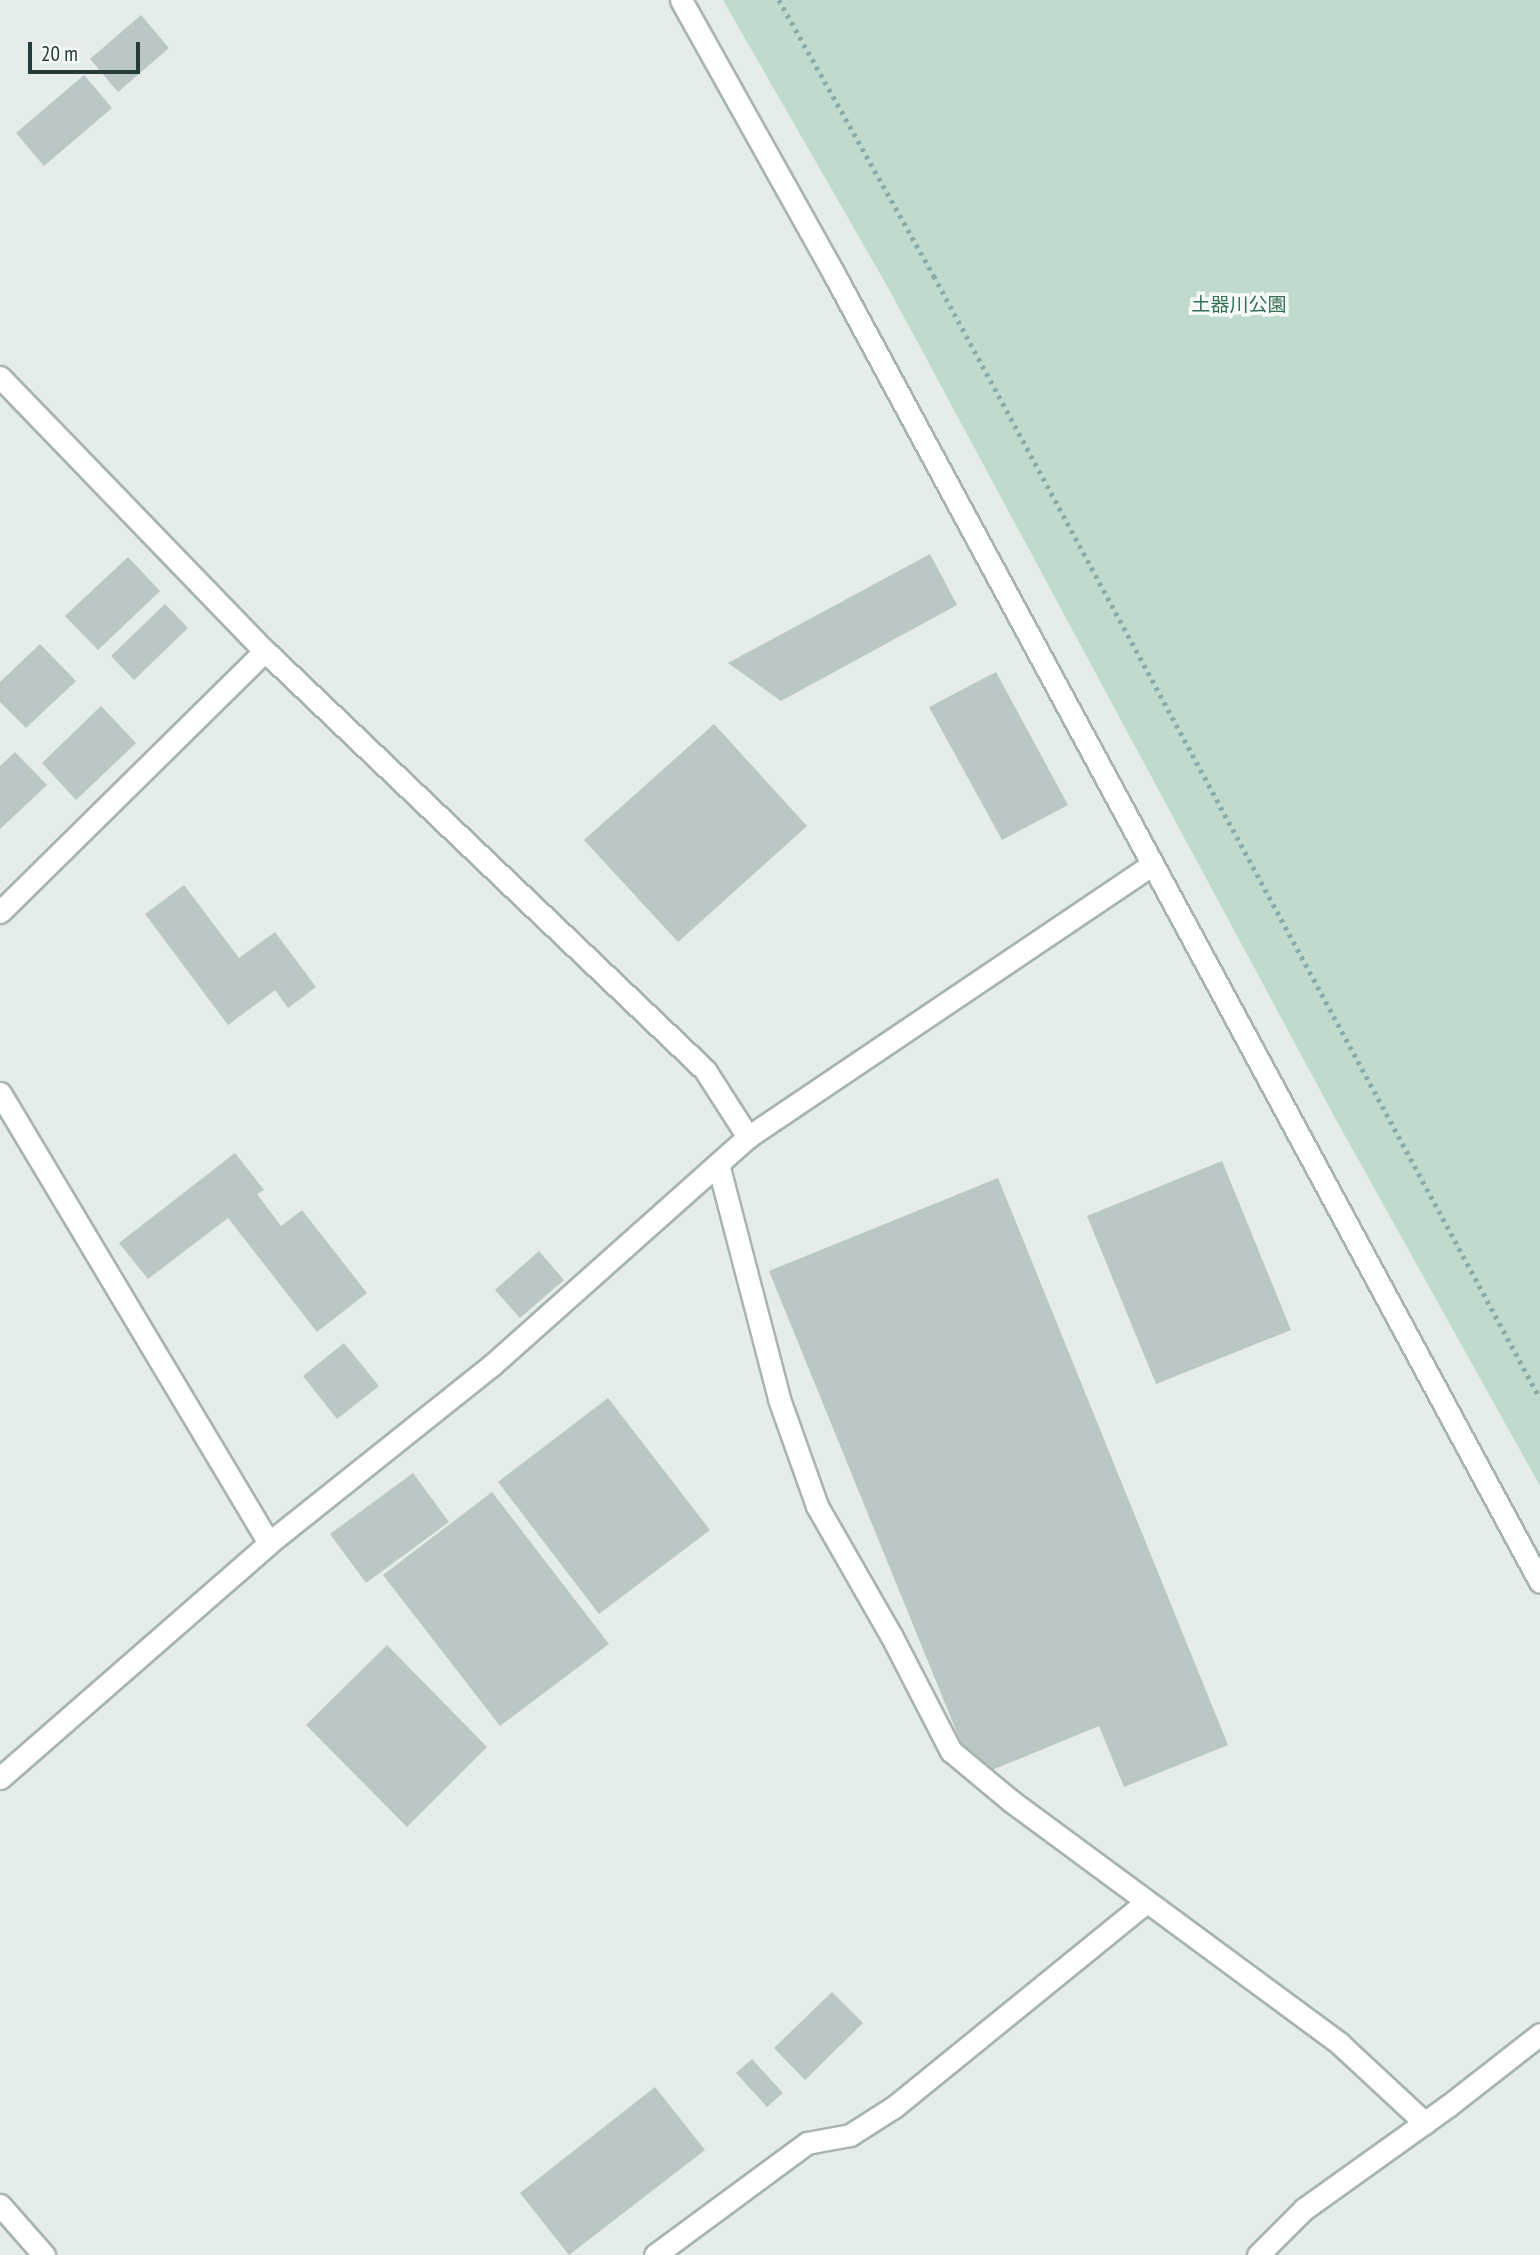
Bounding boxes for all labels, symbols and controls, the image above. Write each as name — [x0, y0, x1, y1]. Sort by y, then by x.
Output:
scale bar — [32, 28, 144, 72]
text: 20 m — [41, 40, 78, 67]
park label: 土器川公園 — [1192, 294, 1286, 316]

